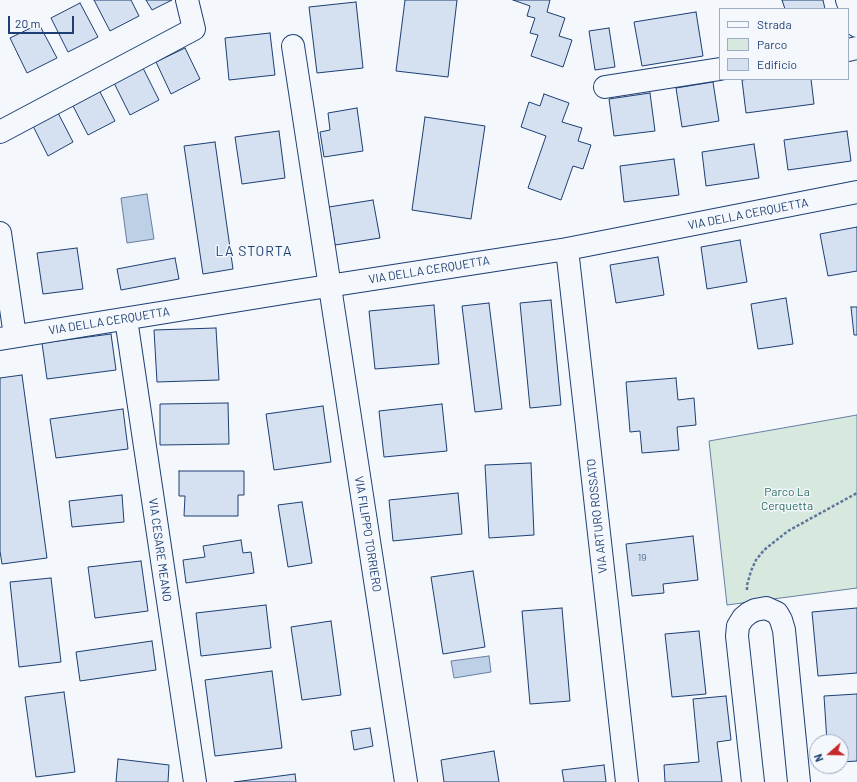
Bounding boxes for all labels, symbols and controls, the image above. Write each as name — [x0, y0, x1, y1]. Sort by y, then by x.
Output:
scale bar — [10, 8, 76, 34]
legend — [719, 8, 849, 80]
text: 20 m — [15, 16, 41, 30]
text: Strada — [757, 17, 792, 31]
text: Parco — [757, 37, 787, 51]
text: Edificio — [757, 57, 797, 71]
street label: VIA DELLA CERQUETTA — [687, 195, 809, 233]
district label: LA STORTA — [216, 243, 292, 259]
street label: VIA DELLA CERQUETTA — [367, 253, 491, 287]
street label: VIA DELLA CERQUETTA — [47, 304, 171, 338]
street label: VIA ARTURO ROSSATO — [584, 458, 610, 574]
street label: VIA FILIPPO TORRIERO — [352, 475, 384, 593]
park label: Parco La Cerquetta — [761, 485, 813, 513]
street label: VIA CESARE MEANO — [146, 497, 174, 603]
house number: 19 — [638, 552, 646, 564]
north arrow — [809, 734, 849, 774]
text: N — [811, 752, 826, 764]

